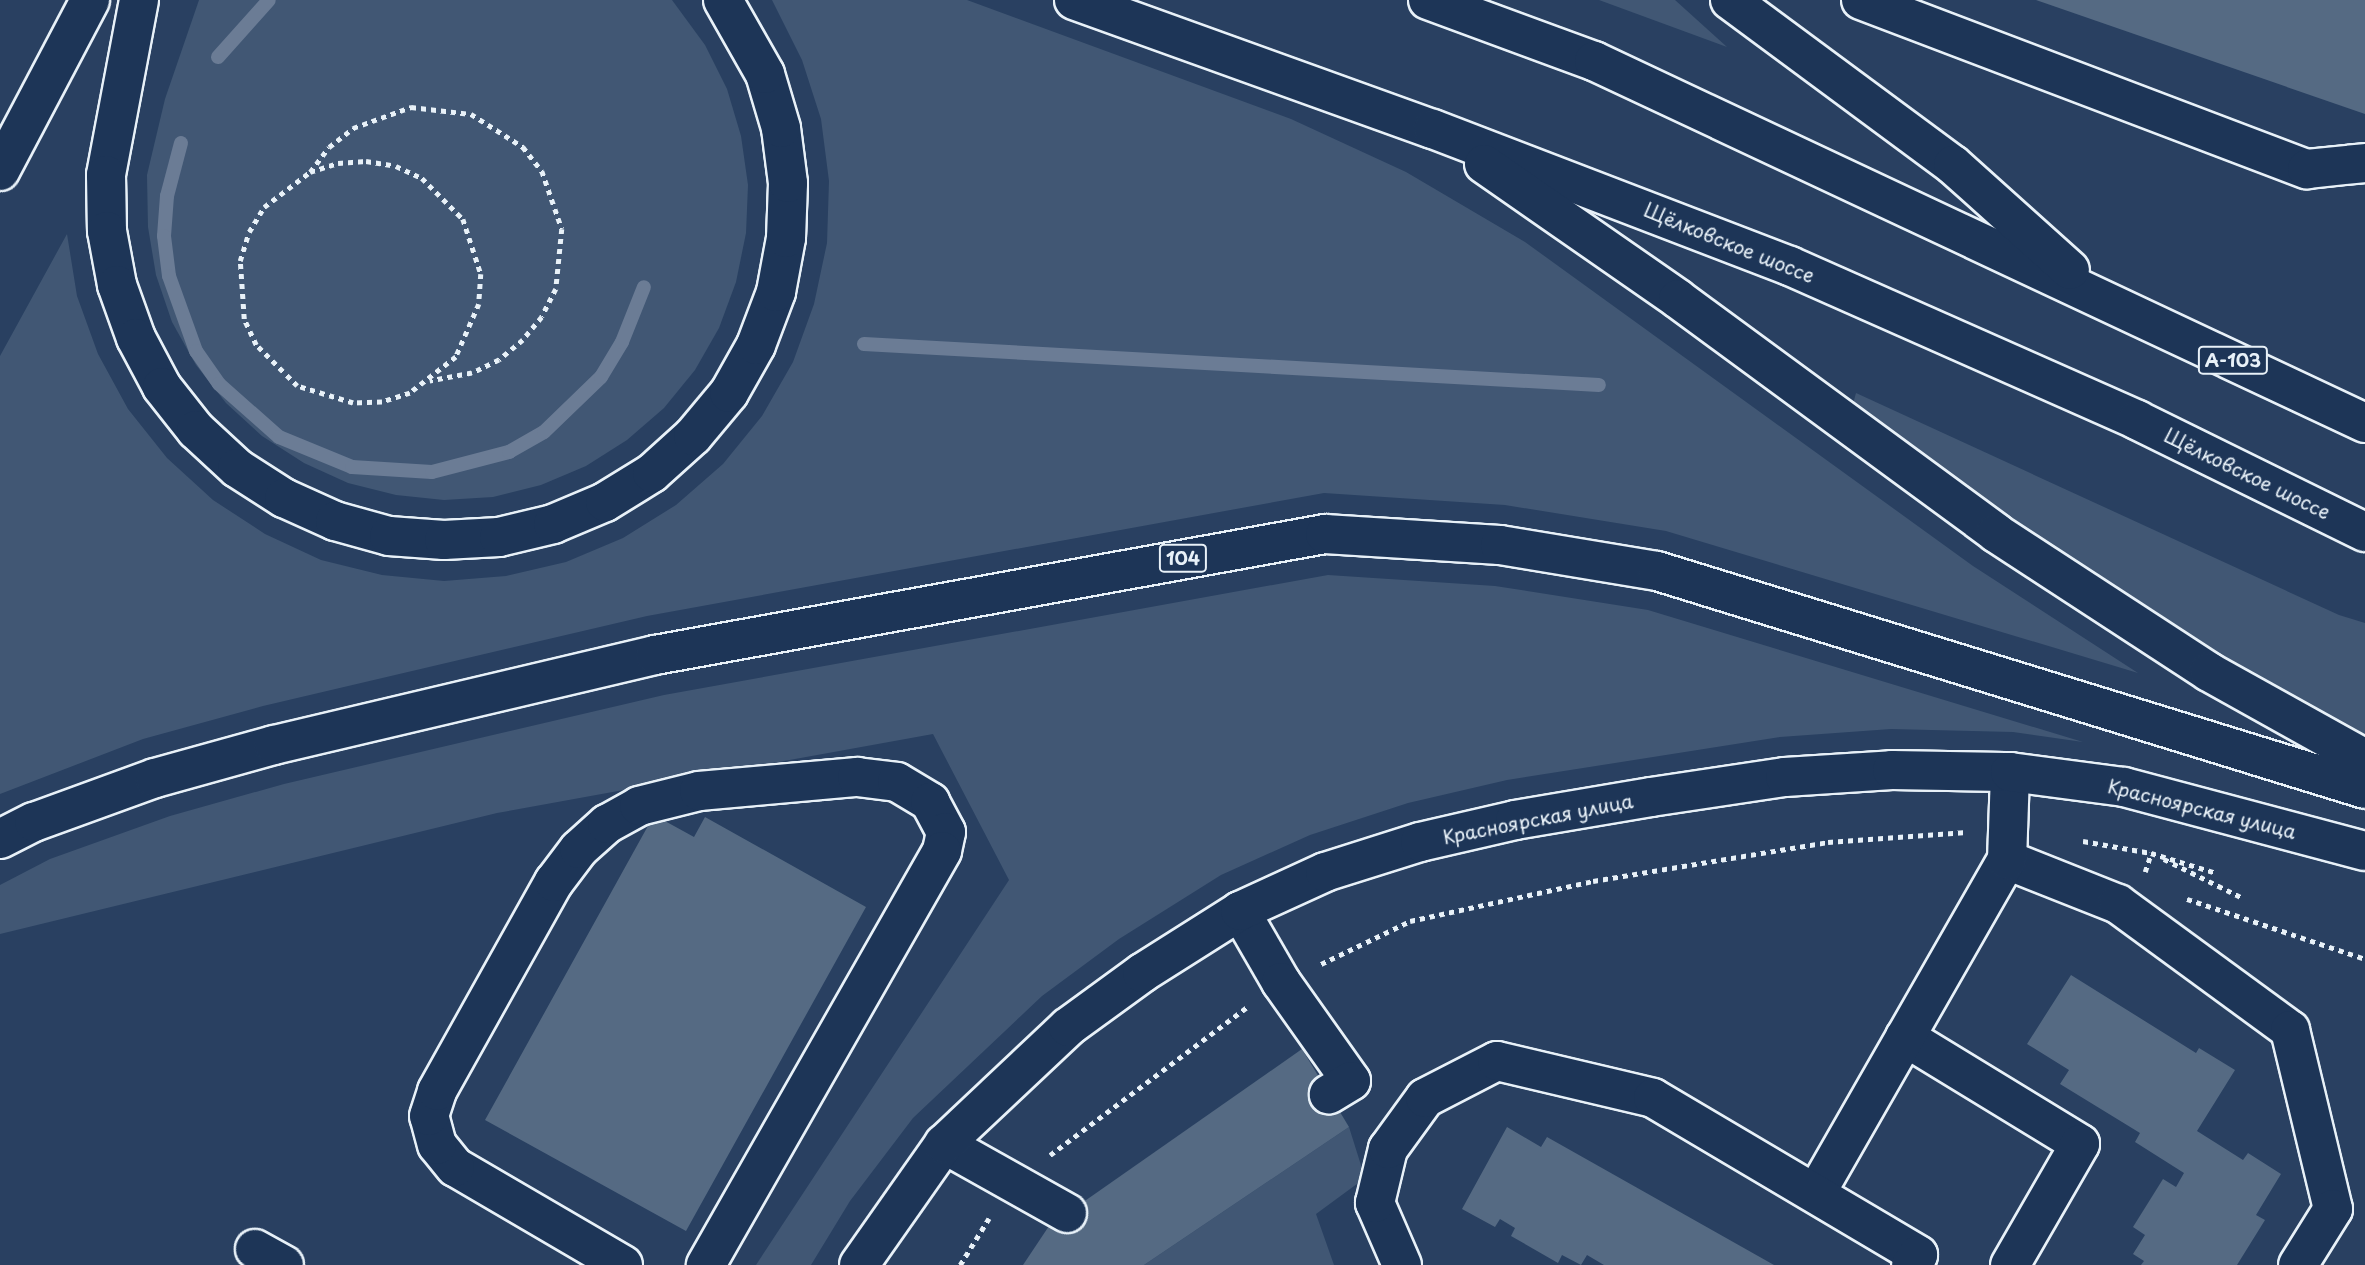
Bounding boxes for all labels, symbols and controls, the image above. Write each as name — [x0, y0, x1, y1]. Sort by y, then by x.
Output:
street label: Щёлковское шоссе — [1641, 198, 1817, 288]
road number: А-103 — [2196, 346, 2270, 374]
street label: Щёлковское шоссе — [2160, 424, 2334, 524]
road number: 104 — [1158, 544, 1208, 572]
street label: Красноярская улица — [2105, 774, 2299, 844]
street label: Красноярская улица — [1440, 789, 1636, 849]

